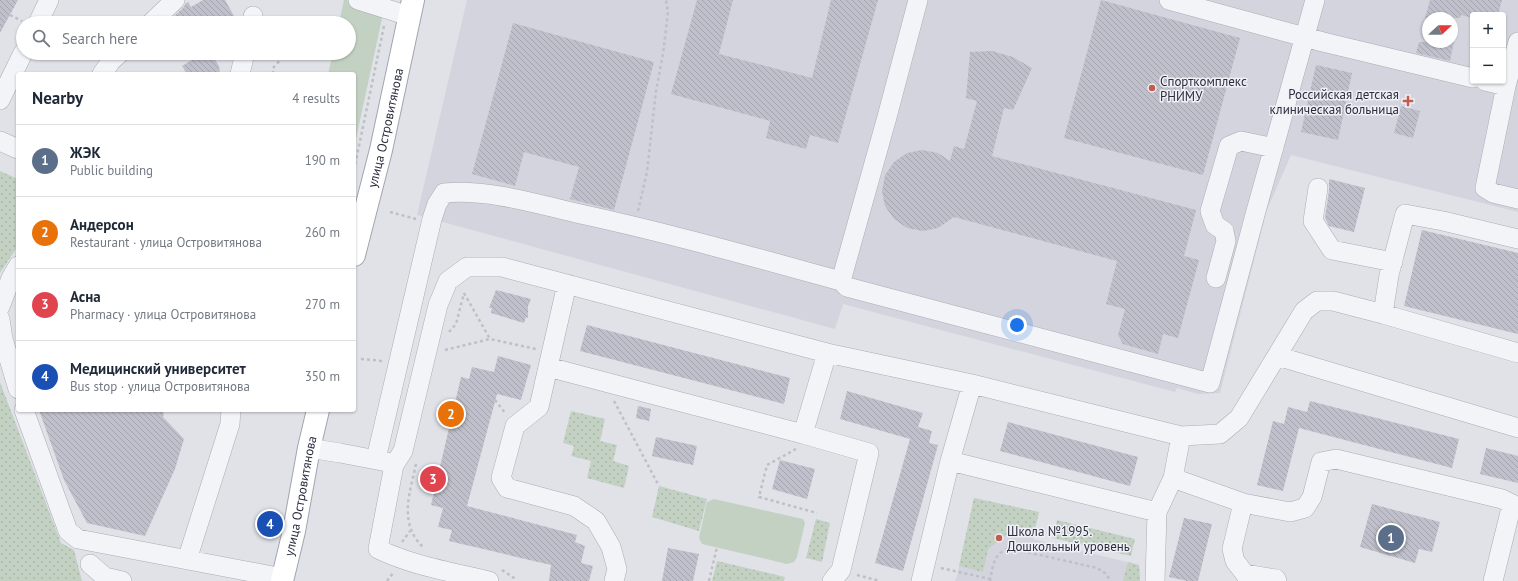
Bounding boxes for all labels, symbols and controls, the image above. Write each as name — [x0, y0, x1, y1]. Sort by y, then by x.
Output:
north arrow — [1422, 12, 1458, 48]
map controls — [1470, 12, 1506, 84]
button: + — [1470, 12, 1506, 48]
search box — [16, 16, 356, 60]
icon: search — [30, 27, 52, 49]
text: Search here — [62, 29, 138, 48]
button: − — [1470, 48, 1506, 84]
street label: улица Островитянова — [364, 66, 407, 190]
place label: Спорткомплекс РНИМУ — [1160, 73, 1247, 105]
marker: Спорткомплекс РНИМУ — [1147, 83, 1157, 93]
place label: Российская детская клиническая больница — [1270, 86, 1399, 118]
text: Nearby — [32, 87, 83, 109]
text: 4 results — [292, 90, 340, 107]
marker: Российская детская клиническая больница — [1402, 95, 1414, 107]
text: ЖЭК — [70, 143, 101, 162]
text: 1 — [41, 152, 49, 169]
text: 190 m — [305, 152, 340, 169]
text: Public building — [70, 162, 153, 179]
text: Андерсон — [70, 215, 134, 234]
text: 2 — [41, 224, 49, 241]
text: 260 m — [305, 224, 340, 241]
text: Restaurant · улица Островитянова — [70, 234, 262, 251]
text: Асна — [70, 287, 101, 306]
text: 3 — [41, 296, 49, 313]
text: 270 m — [305, 296, 340, 313]
text: Pharmacy · улица Островитянова — [70, 306, 256, 323]
your location — [1007, 315, 1027, 335]
text: Медицинский университет — [70, 359, 246, 378]
text: 4 — [41, 368, 49, 385]
text: 350 m — [305, 368, 340, 385]
text: Bus stop · улица Островитянова — [70, 378, 250, 395]
pin: 2 — [438, 399, 464, 429]
street label: улица Островитянова — [280, 434, 321, 558]
pin: 3 — [420, 464, 446, 494]
pin: 4 — [257, 509, 283, 539]
place label: Школа №1995. Дошкольный уровень — [1007, 523, 1130, 555]
pin: 1 — [1378, 523, 1404, 553]
marker: Школа №1995. Дошкольный уровень — [994, 533, 1004, 543]

